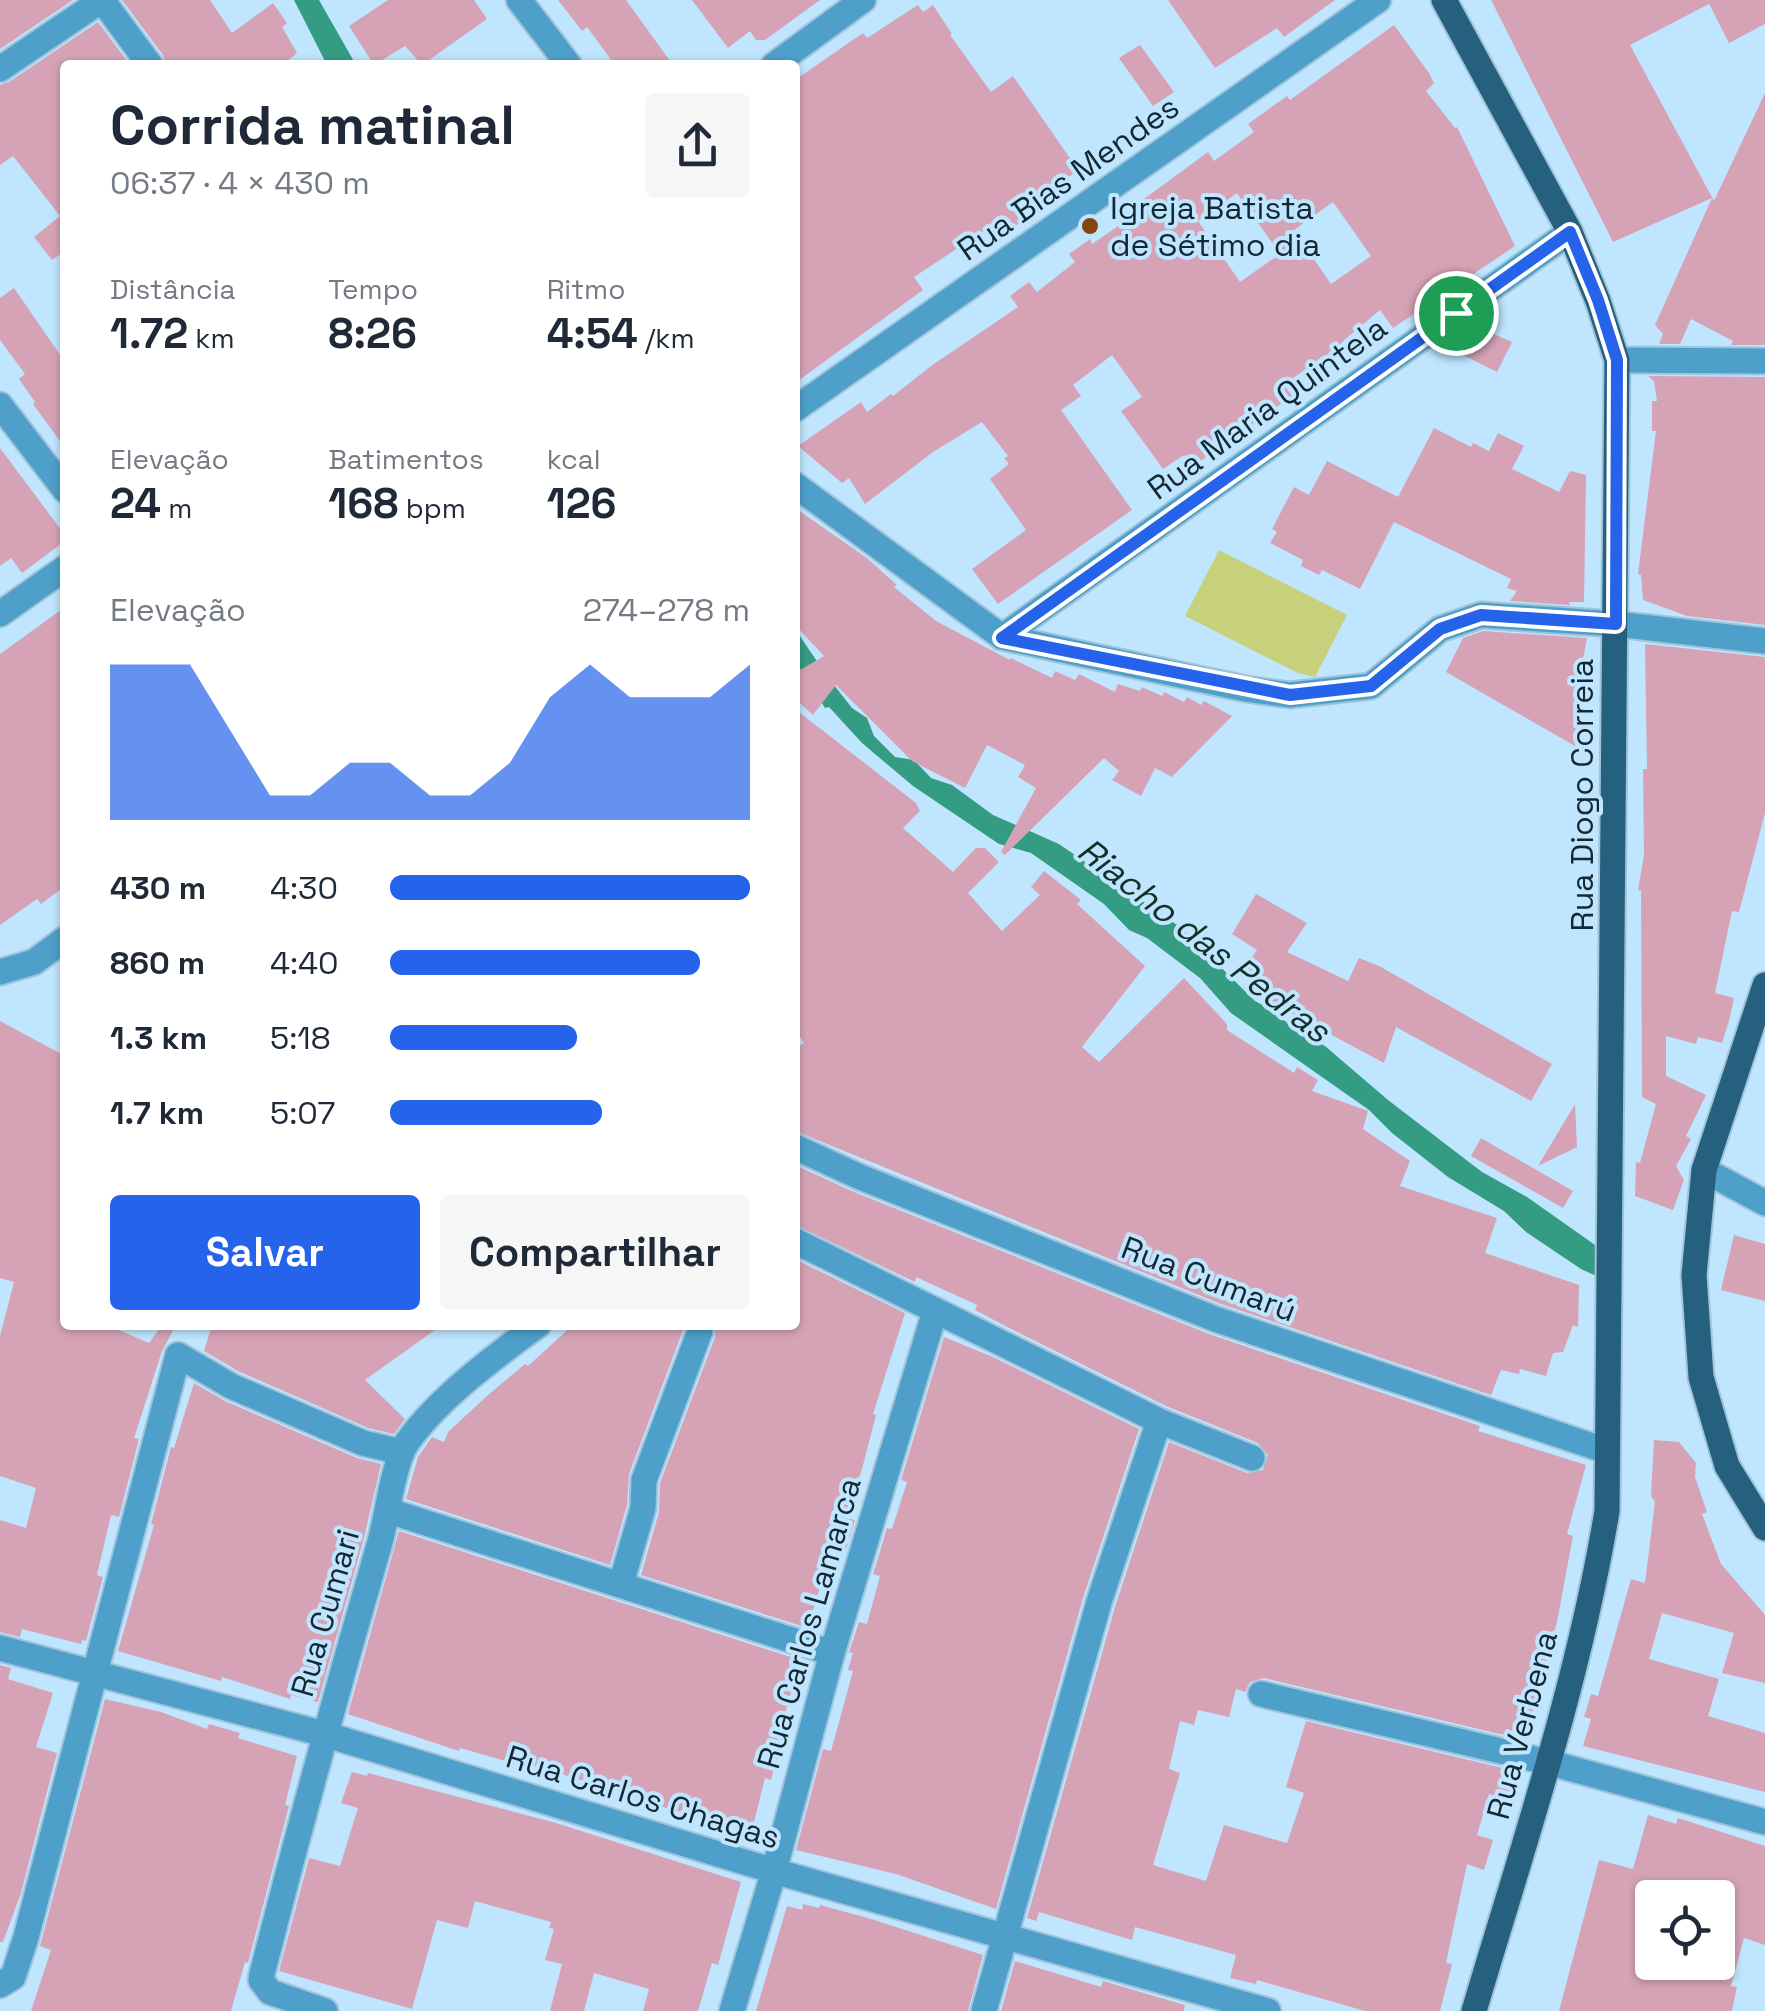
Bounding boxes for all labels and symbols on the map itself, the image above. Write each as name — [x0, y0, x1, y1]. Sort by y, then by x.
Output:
street label: Rua Bias Mendes — [949, 87, 1187, 269]
place label: Igreja Batista de Sétimo dia — [1110, 188, 1321, 265]
marker: Igreja Batista de Sétimo dia — [1079, 215, 1101, 237]
pin — [1414, 271, 1499, 356]
street label: Rua Maria Quintela — [1139, 308, 1395, 508]
street label: Rua Diogo Correia — [1562, 659, 1602, 931]
water label: Riacho das Pedras — [1069, 828, 1340, 1053]
street label: Rua Cumarú — [1116, 1227, 1302, 1331]
street label: Rua Carlos Lamarca — [748, 1473, 870, 1773]
street label: Rua Cumari — [282, 1525, 368, 1701]
street label: Rua Verbena — [1478, 1627, 1566, 1823]
street label: Rua Carlos Chagas — [501, 1736, 785, 1858]

